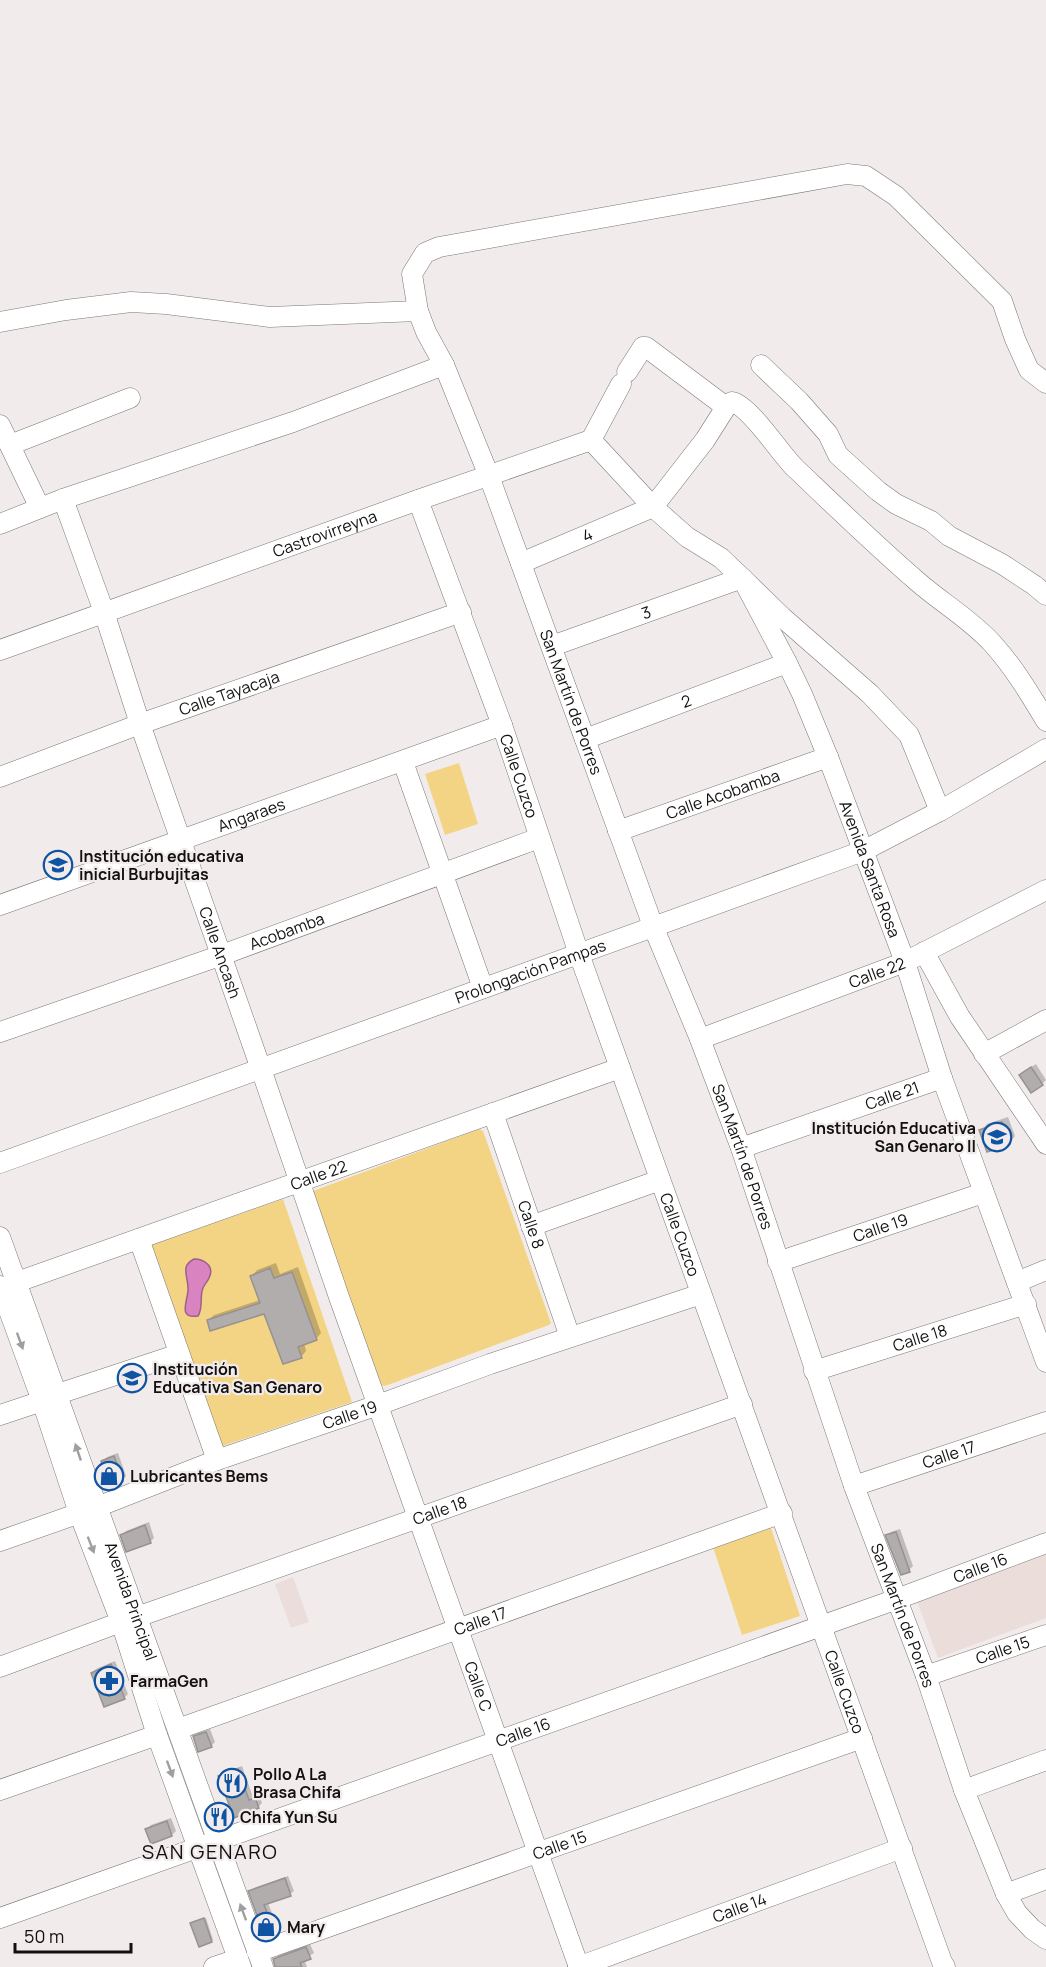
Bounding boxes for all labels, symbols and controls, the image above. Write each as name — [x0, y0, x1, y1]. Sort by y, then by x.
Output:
street label: Castrovirreyna — [270, 505, 380, 562]
street label: 4 — [579, 523, 596, 547]
street label: 3 — [638, 600, 654, 624]
street label: San Martín de Porres — [535, 626, 608, 778]
street label: Calle Tayacaja — [176, 665, 282, 721]
street label: 2 — [678, 689, 694, 713]
street label: Calle Cuzco — [495, 731, 543, 821]
street label: Calle Acobamba — [663, 764, 782, 824]
street label: Angaraes — [215, 793, 288, 837]
street label: Avenida Santa Rosa — [834, 797, 906, 941]
place label: Institución educativa inicial Burbujitas — [79, 845, 244, 885]
school or university icon: Institución educativa inicial Burbujitas — [42, 849, 74, 881]
street label: Calle Ancash — [194, 904, 246, 1001]
street label: Acobamba — [246, 907, 327, 955]
street label: Prolongación Pampas — [452, 934, 609, 1009]
street label: Calle 22 — [846, 952, 908, 993]
street label: Calle 21 — [862, 1076, 922, 1115]
street label: San Martín de Porres — [707, 1081, 778, 1232]
place label: Institución Educativa San Genaro II — [811, 1117, 976, 1157]
school or university icon: Institución Educativa San Genaro II — [981, 1121, 1013, 1153]
street label: Calle 22 — [287, 1155, 350, 1195]
street label: Calle Cuzco — [655, 1190, 705, 1279]
street label: Calle 8 — [513, 1198, 550, 1252]
street label: Calle 19 — [850, 1208, 911, 1247]
street label: Calle 18 — [890, 1319, 950, 1356]
one-way arrow — [16, 1333, 26, 1351]
place label: Institución Educativa San Genaro — [153, 1358, 322, 1398]
school or university icon: Institución Educativa San Genaro — [116, 1362, 148, 1394]
street label: Calle 19 — [319, 1395, 380, 1434]
street label: Calle 17 — [919, 1435, 978, 1473]
one-way arrow — [72, 1443, 82, 1461]
shop icon: Lubricantes Bems — [93, 1460, 125, 1492]
place label: Lubricantes Bems — [130, 1465, 268, 1487]
street label: Calle 18 — [410, 1491, 470, 1530]
one-way arrow — [86, 1537, 96, 1555]
street label: Avenida Principal — [100, 1539, 163, 1663]
street label: San Martín de Porres — [866, 1540, 940, 1690]
street label: Calle 16 — [950, 1547, 1011, 1588]
street label: Calle 17 — [451, 1601, 510, 1640]
street label: Calle 15 — [973, 1630, 1033, 1669]
street label: Calle Cuzco — [820, 1647, 870, 1737]
street label: Calle C — [459, 1658, 498, 1714]
pharmacy icon: FarmaGen — [93, 1665, 125, 1697]
place label: FarmaGen — [130, 1670, 208, 1692]
street label: Calle 16 — [493, 1712, 553, 1752]
one-way arrow — [165, 1760, 175, 1778]
place label: Pollo A La Brasa Chifa — [253, 1763, 341, 1803]
restaurant icon: Pollo A La Brasa Chifa — [216, 1767, 248, 1799]
restaurant icon: Chifa Yun Su — [203, 1801, 235, 1833]
place label: Chifa Yun Su — [240, 1806, 337, 1828]
street label: Calle 15 — [530, 1825, 590, 1865]
district label: SAN GENARO — [142, 1838, 278, 1865]
street label: Calle 14 — [709, 1888, 770, 1928]
one-way arrow — [238, 1903, 248, 1921]
shop icon: Mary — [250, 1911, 282, 1943]
scale bar — [15, 1916, 130, 1954]
place label: Mary — [287, 1916, 325, 1938]
text: 50 m — [24, 1924, 64, 1948]

